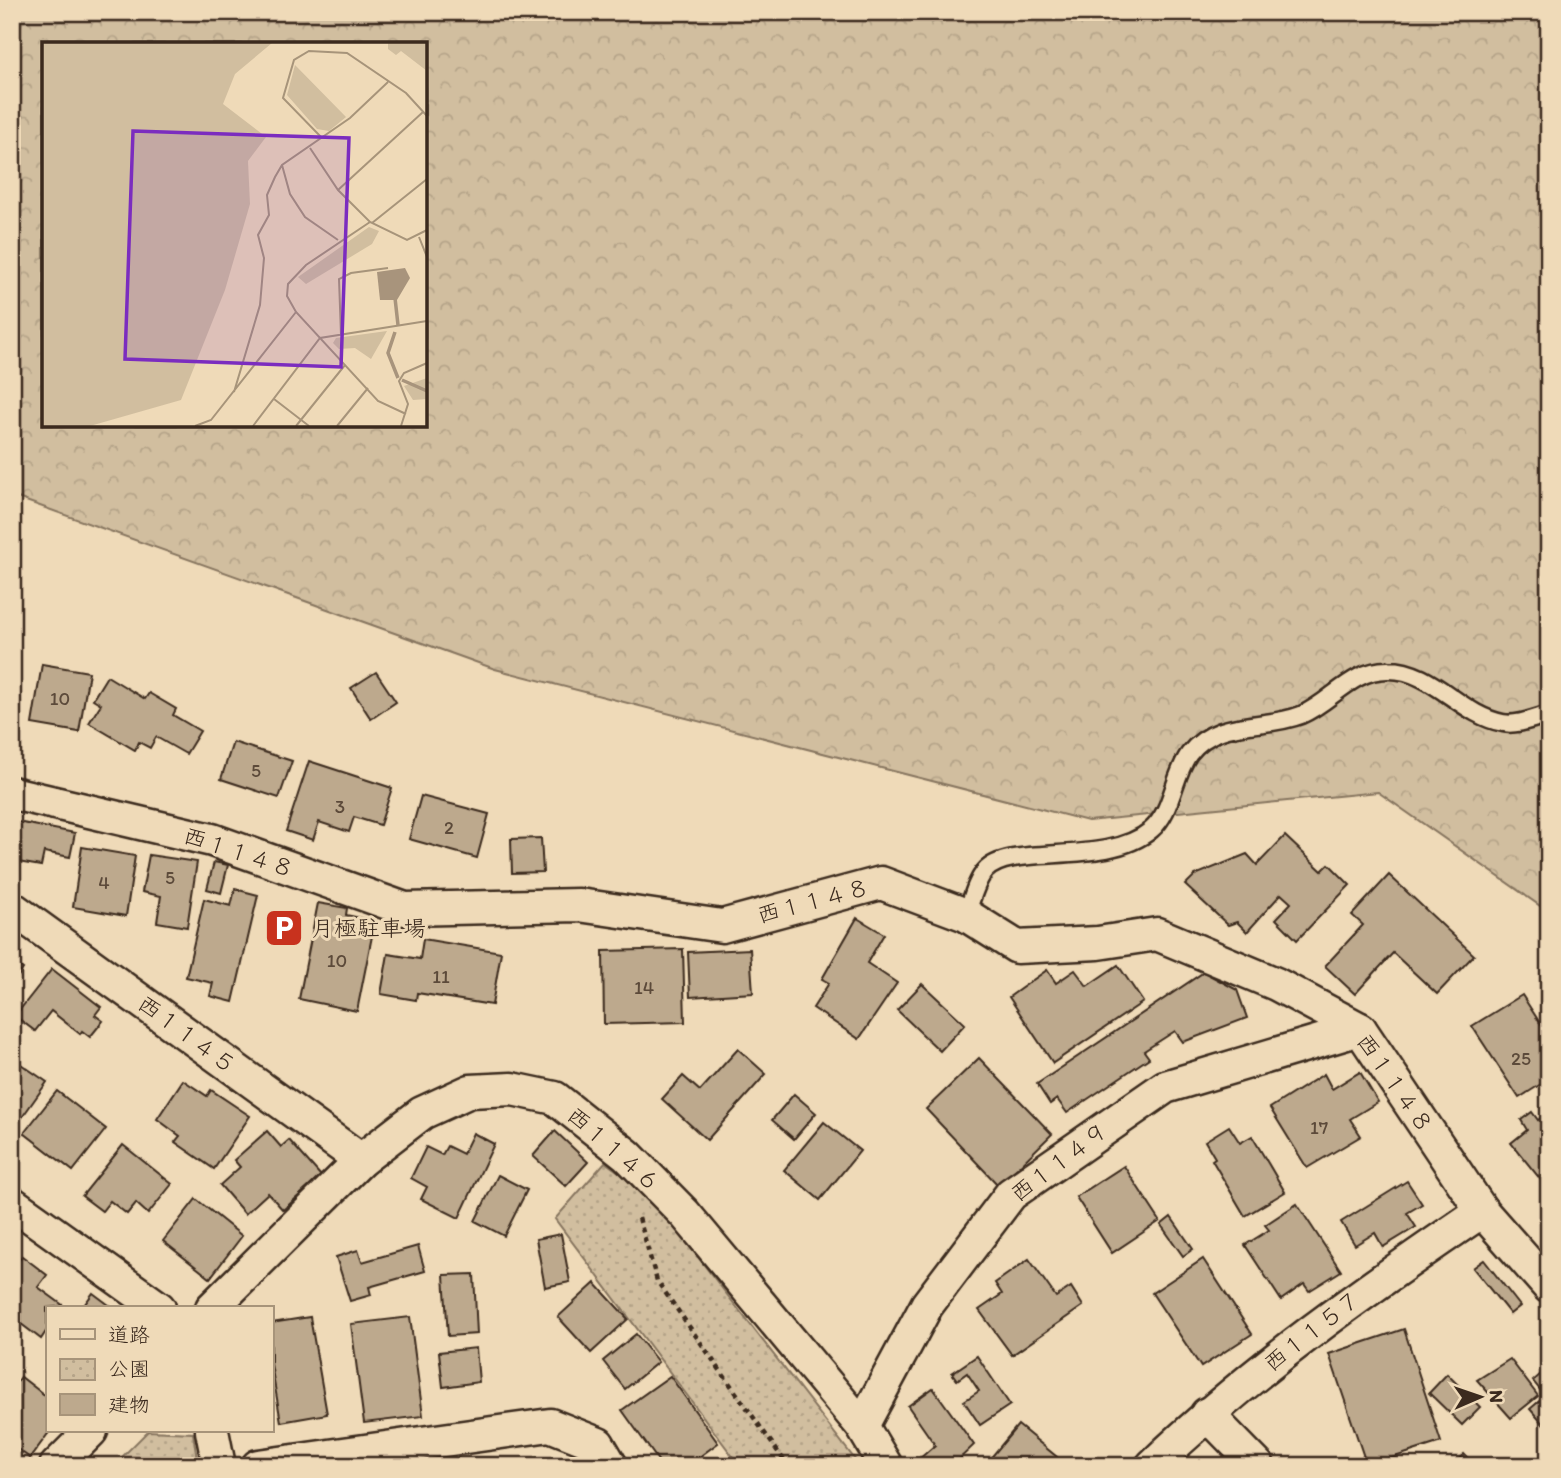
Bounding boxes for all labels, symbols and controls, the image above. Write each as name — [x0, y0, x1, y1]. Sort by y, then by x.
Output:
inset map — [42, 42, 427, 427]
house number: 10 — [50, 687, 70, 710]
house number: 5 — [251, 759, 261, 782]
house number: 3 — [335, 795, 345, 818]
house number: 2 — [444, 816, 454, 839]
street label: 西１１４８ — [180, 821, 298, 883]
house number: 5 — [165, 866, 175, 889]
house number: 4 — [98, 871, 110, 894]
street label: 西１１４８ — [754, 873, 872, 929]
parking icon: 月極駐車場 — [263, 907, 305, 949]
place label: 月極駐車場 — [311, 914, 426, 942]
house number: 10 — [327, 949, 347, 972]
house number: 11 — [432, 965, 450, 988]
house number: 14 — [634, 976, 654, 999]
street label: 西１１４５ — [132, 989, 242, 1079]
street label: 西１１４８ — [1351, 1028, 1439, 1138]
house number: 25 — [1511, 1047, 1531, 1070]
street label: 西１１４６ — [561, 1101, 667, 1197]
street label: 西１１４９ — [1005, 1116, 1113, 1208]
house number: 17 — [1310, 1116, 1328, 1139]
street label: 西１１５７ — [1258, 1285, 1366, 1377]
legend — [46, 1306, 273, 1432]
text: 道路 — [108, 1322, 150, 1347]
text: 公園 — [108, 1356, 150, 1381]
north arrow — [1446, 1362, 1516, 1432]
text: N — [1485, 1390, 1508, 1403]
text: 建物 — [108, 1392, 150, 1417]

